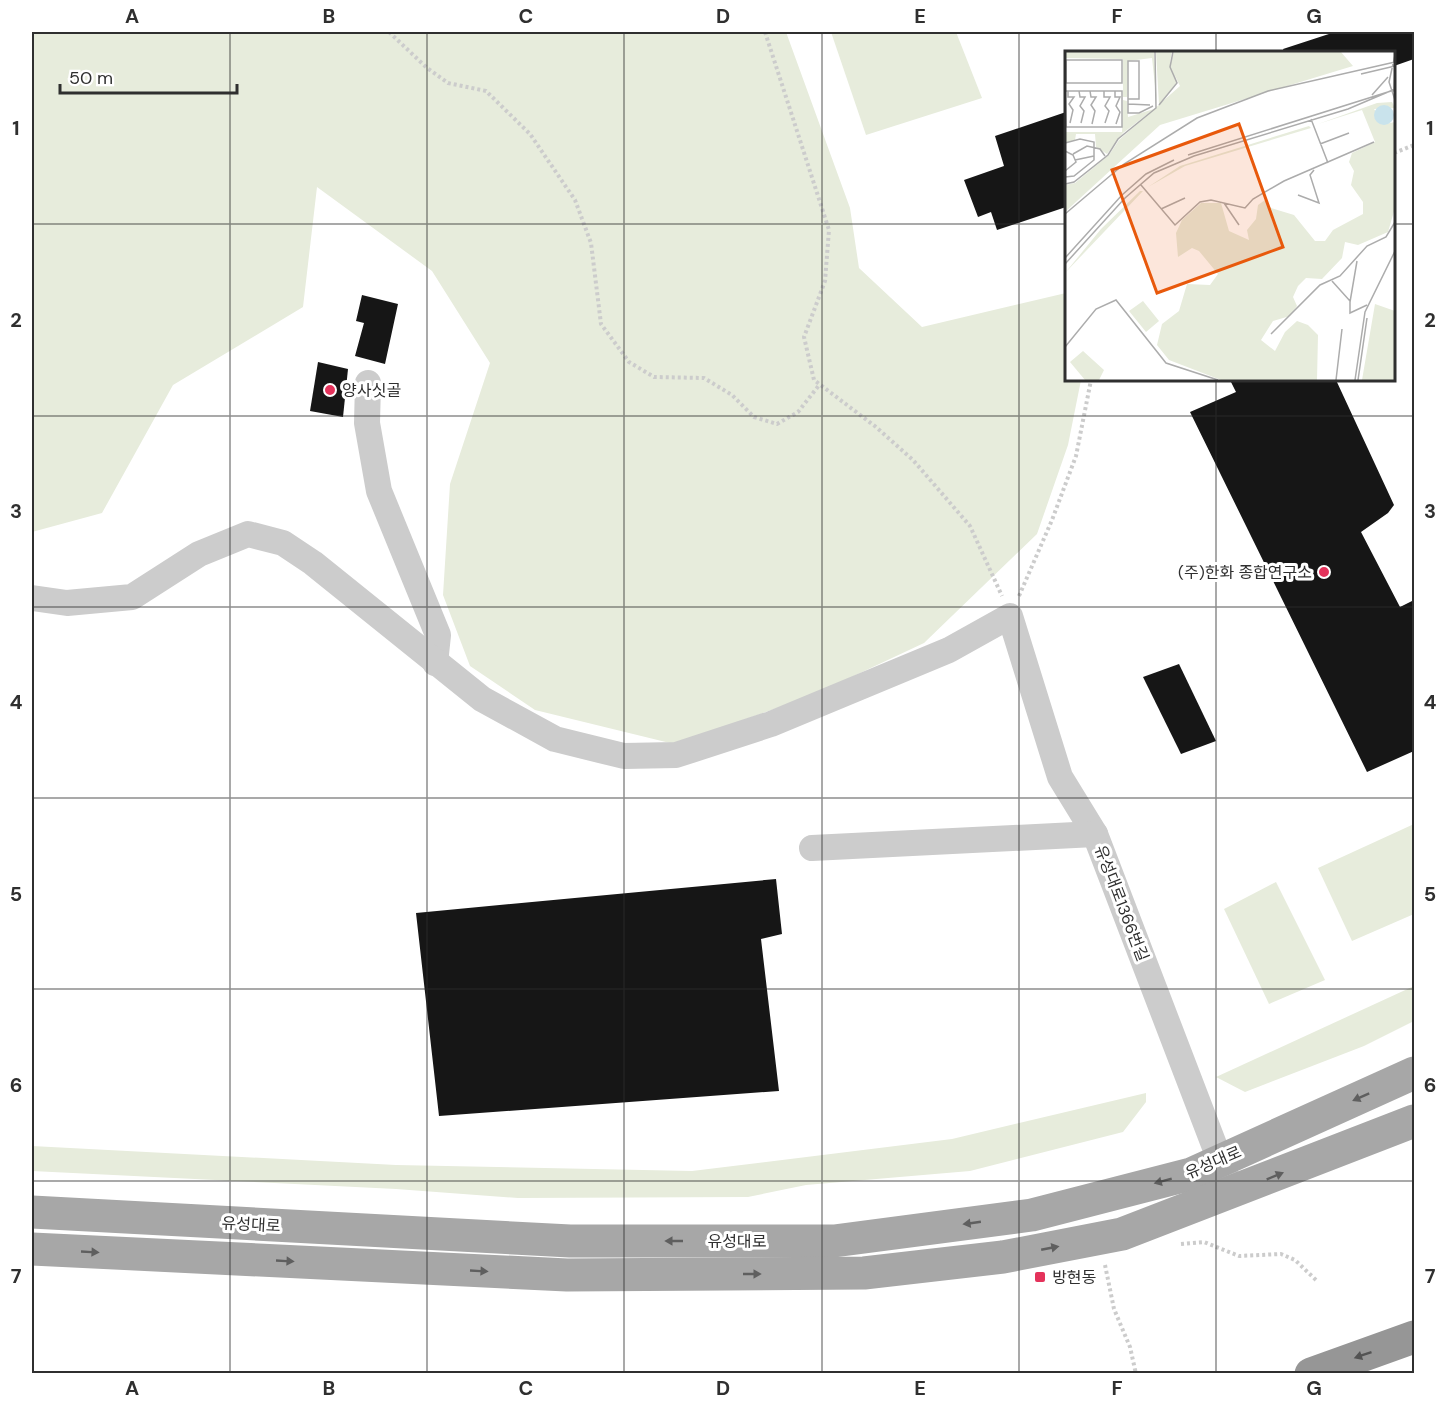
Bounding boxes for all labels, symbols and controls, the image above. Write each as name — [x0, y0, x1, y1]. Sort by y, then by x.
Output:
text: A — [125, 3, 139, 29]
text: B — [323, 3, 335, 29]
text: C — [519, 3, 533, 29]
text: D — [716, 3, 730, 29]
text: E — [914, 3, 926, 29]
text: F — [1111, 3, 1123, 29]
text: G — [1306, 3, 1322, 29]
inset map — [1065, 51, 1395, 381]
scale bar — [60, 57, 237, 95]
text: 50 m — [69, 66, 113, 90]
text: 1 — [12, 115, 20, 141]
text: 1 — [1426, 115, 1434, 141]
text: 2 — [10, 307, 22, 333]
text: 2 — [1424, 307, 1436, 333]
place label: 양사싯골 — [342, 380, 401, 401]
marker: 양사싯골 — [323, 383, 337, 397]
text: 3 — [10, 498, 22, 524]
text: 3 — [1424, 498, 1436, 524]
place label: (주)한화 종합연구소 — [1178, 562, 1312, 583]
marker: (주)한화 종합연구소 — [1317, 565, 1331, 579]
text: 4 — [10, 689, 23, 715]
text: 4 — [1424, 689, 1437, 715]
street label: 유성대로1366번길 — [1090, 842, 1153, 964]
text: 5 — [10, 881, 22, 907]
text: 5 — [1424, 881, 1436, 907]
text: 6 — [10, 1072, 22, 1098]
text: 6 — [1424, 1072, 1436, 1098]
one-way arrow — [1353, 1092, 1370, 1101]
street label: 유성대로 — [1182, 1141, 1245, 1184]
one-way arrow — [1266, 1171, 1284, 1180]
one-way arrow — [1154, 1177, 1172, 1186]
street label: 유성대로 — [221, 1212, 281, 1237]
one-way arrow — [963, 1218, 982, 1227]
street label: 유성대로 — [708, 1231, 767, 1252]
one-way arrow — [664, 1236, 683, 1246]
one-way arrow — [1041, 1243, 1060, 1252]
one-way arrow — [80, 1247, 99, 1256]
one-way arrow — [275, 1257, 294, 1266]
text: 7 — [11, 1263, 22, 1289]
text: 7 — [1425, 1263, 1436, 1289]
one-way arrow — [470, 1266, 489, 1275]
place label: 방현동 — [1052, 1267, 1096, 1288]
one-way arrow — [742, 1269, 761, 1279]
marker: 방현동 — [1033, 1270, 1047, 1284]
one-way arrow — [1354, 1351, 1372, 1361]
text: A — [125, 1375, 139, 1401]
text: B — [323, 1375, 335, 1401]
text: C — [519, 1375, 533, 1401]
text: D — [716, 1375, 730, 1401]
text: E — [914, 1375, 926, 1401]
text: F — [1111, 1375, 1123, 1401]
text: G — [1306, 1375, 1322, 1401]

